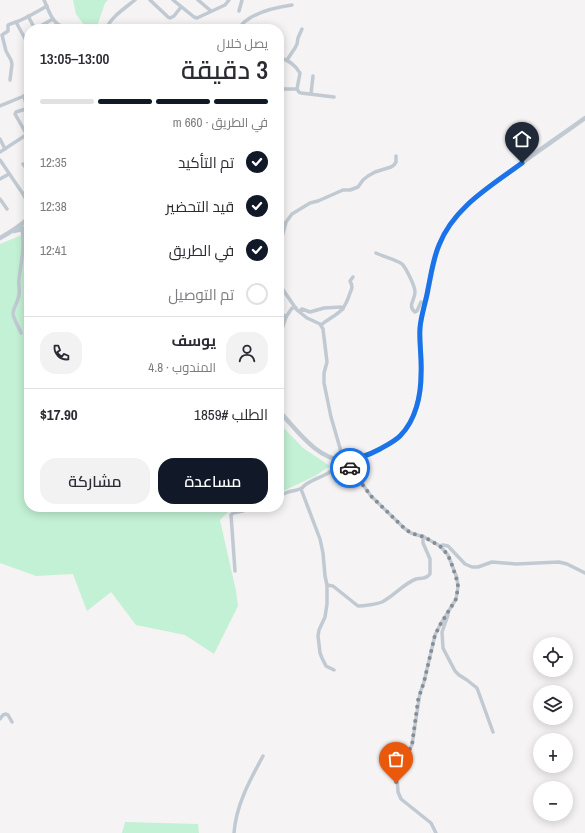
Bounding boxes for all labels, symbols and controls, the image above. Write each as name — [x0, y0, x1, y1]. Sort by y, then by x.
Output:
text: يصل خلال — [217, 35, 268, 52]
text: 13:00–13:05 — [40, 48, 109, 69]
text: 3 دقيقة — [181, 52, 268, 87]
text: في الطريق · 660 m — [173, 114, 268, 131]
pin — [505, 122, 539, 163]
icon: home — [511, 128, 533, 150]
icon: check — [246, 151, 268, 173]
text: تم التأكيد — [178, 152, 234, 173]
text: 12:35 — [40, 154, 67, 171]
icon: check — [246, 195, 268, 217]
text: قيد التحضير — [166, 196, 234, 217]
text: 12:38 — [40, 198, 67, 215]
icon: check — [246, 239, 268, 261]
text: في الطريق — [169, 240, 234, 261]
text: 12:41 — [40, 242, 67, 259]
text: تم التوصيل — [168, 284, 234, 305]
text: يوسف — [171, 330, 216, 351]
button: phone — [40, 332, 82, 374]
button: person — [226, 332, 268, 374]
text: المندوب · 4.8 — [148, 359, 216, 376]
text: $17.90 — [40, 404, 78, 425]
text: الطلب #1859 — [194, 404, 268, 425]
courier — [330, 448, 370, 488]
icon: car — [339, 457, 361, 479]
button: مشاركة — [40, 458, 150, 504]
button: مساعدة — [158, 458, 268, 504]
map controls — [533, 637, 573, 821]
button: locate — [533, 637, 573, 677]
button: layers — [533, 685, 573, 725]
button: + — [533, 733, 573, 773]
pin — [379, 742, 413, 783]
icon: bag — [385, 748, 407, 770]
button: − — [533, 781, 573, 821]

